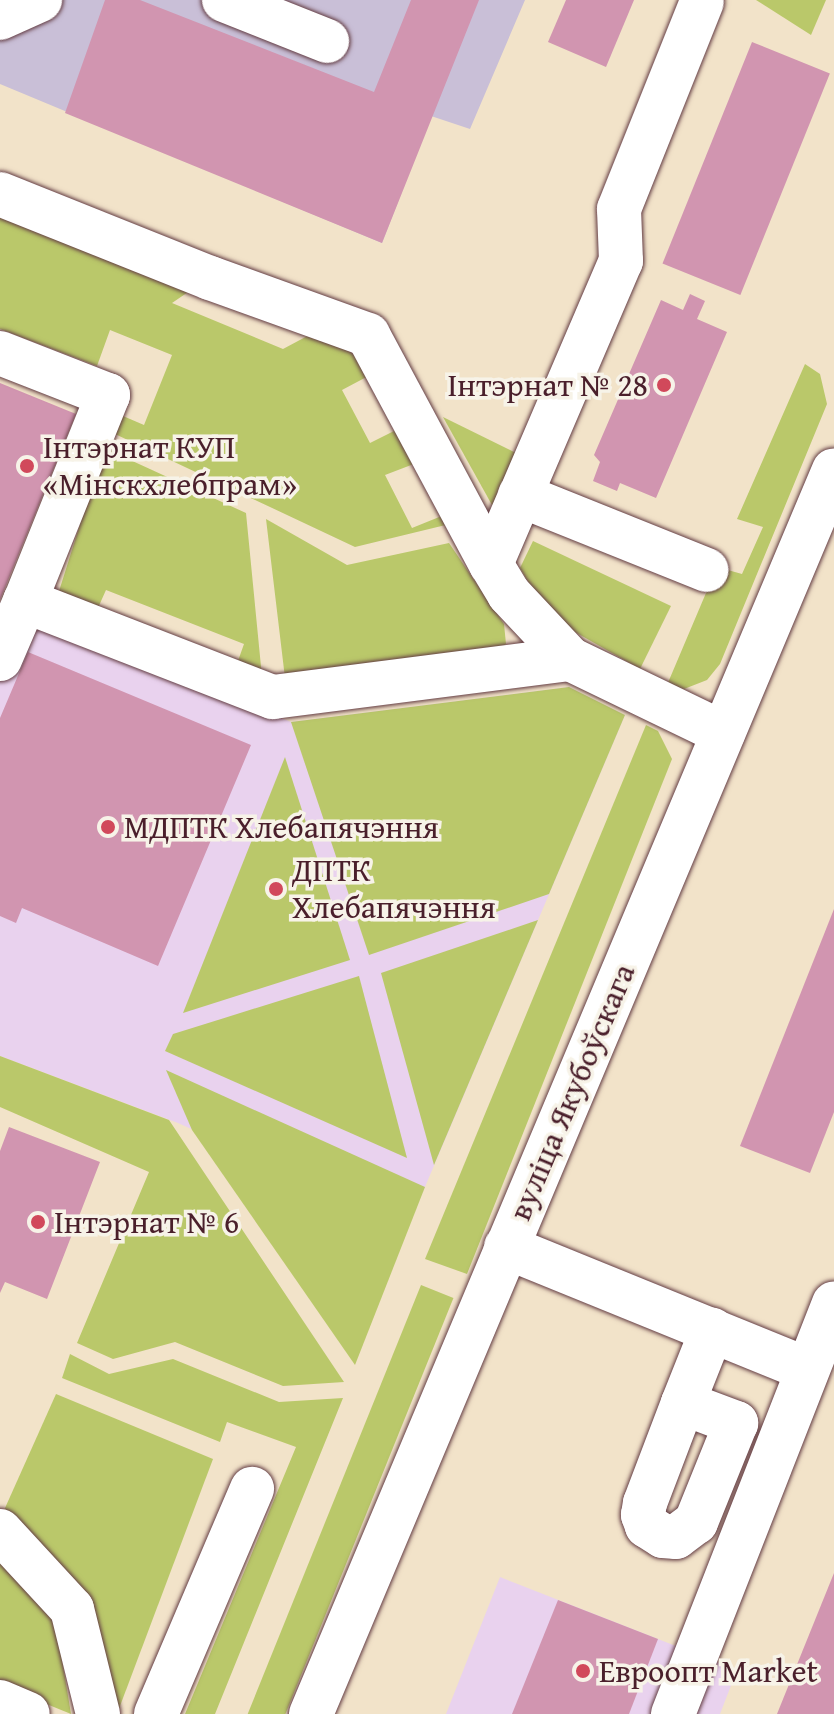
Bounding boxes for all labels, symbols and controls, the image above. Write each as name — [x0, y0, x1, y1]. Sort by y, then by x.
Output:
place label: Інтэрнат № 28 — [448, 366, 648, 404]
marker: Інтэрнат № 28 — [655, 376, 673, 394]
place label: Інтэрнат КУП «Мінскхлебпрам» — [43, 429, 297, 504]
marker: Інтэрнат КУП «Мінскхлебпрам» — [18, 457, 36, 475]
place label: МДПТК Хлебапячэння — [124, 808, 439, 846]
marker: МДПТК Хлебапячэння — [99, 818, 117, 836]
place label: ДПТК Хлебапячэння — [292, 852, 496, 927]
marker: ДПТК Хлебапячэння — [267, 880, 285, 898]
street label: вуліца Якубоўскага — [501, 958, 643, 1226]
place label: Інтэрнат № 6 — [54, 1203, 239, 1241]
marker: Інтэрнат № 6 — [29, 1213, 47, 1231]
place label: Евроопт Market — [599, 1652, 818, 1690]
marker: Евроопт Market — [574, 1662, 592, 1680]

